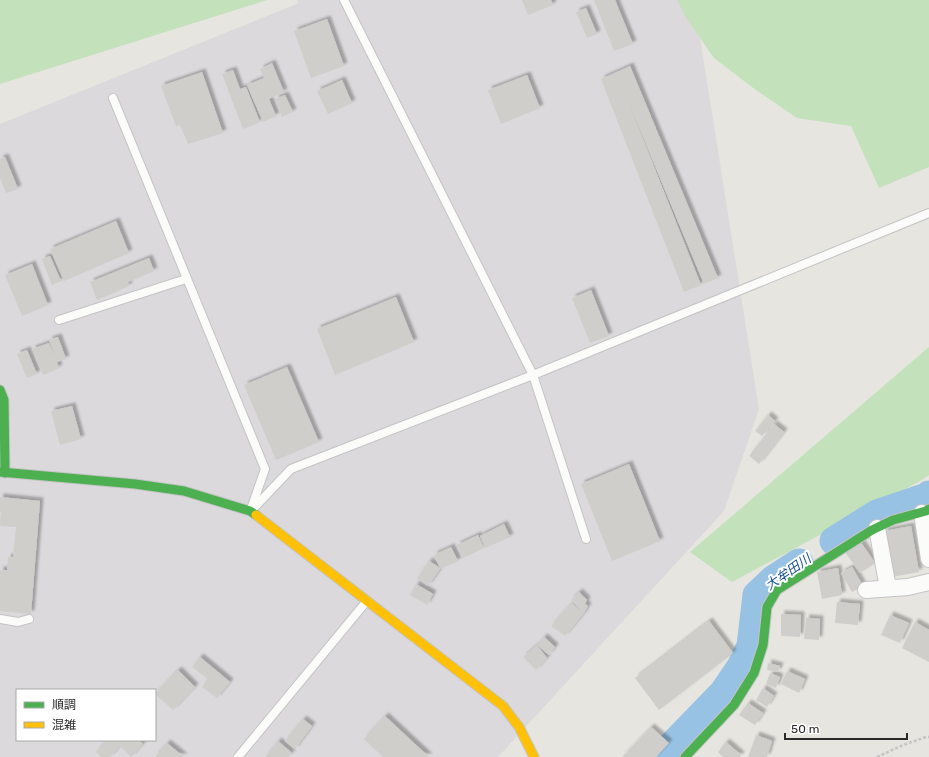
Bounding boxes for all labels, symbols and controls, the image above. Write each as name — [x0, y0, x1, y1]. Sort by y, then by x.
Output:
water label: 大牟田川 — [762, 550, 815, 593]
legend — [16, 689, 156, 741]
text: 順調 — [52, 698, 76, 712]
scale bar — [785, 715, 907, 741]
text: 混雑 — [52, 718, 76, 732]
text: 50 m — [791, 722, 819, 736]

